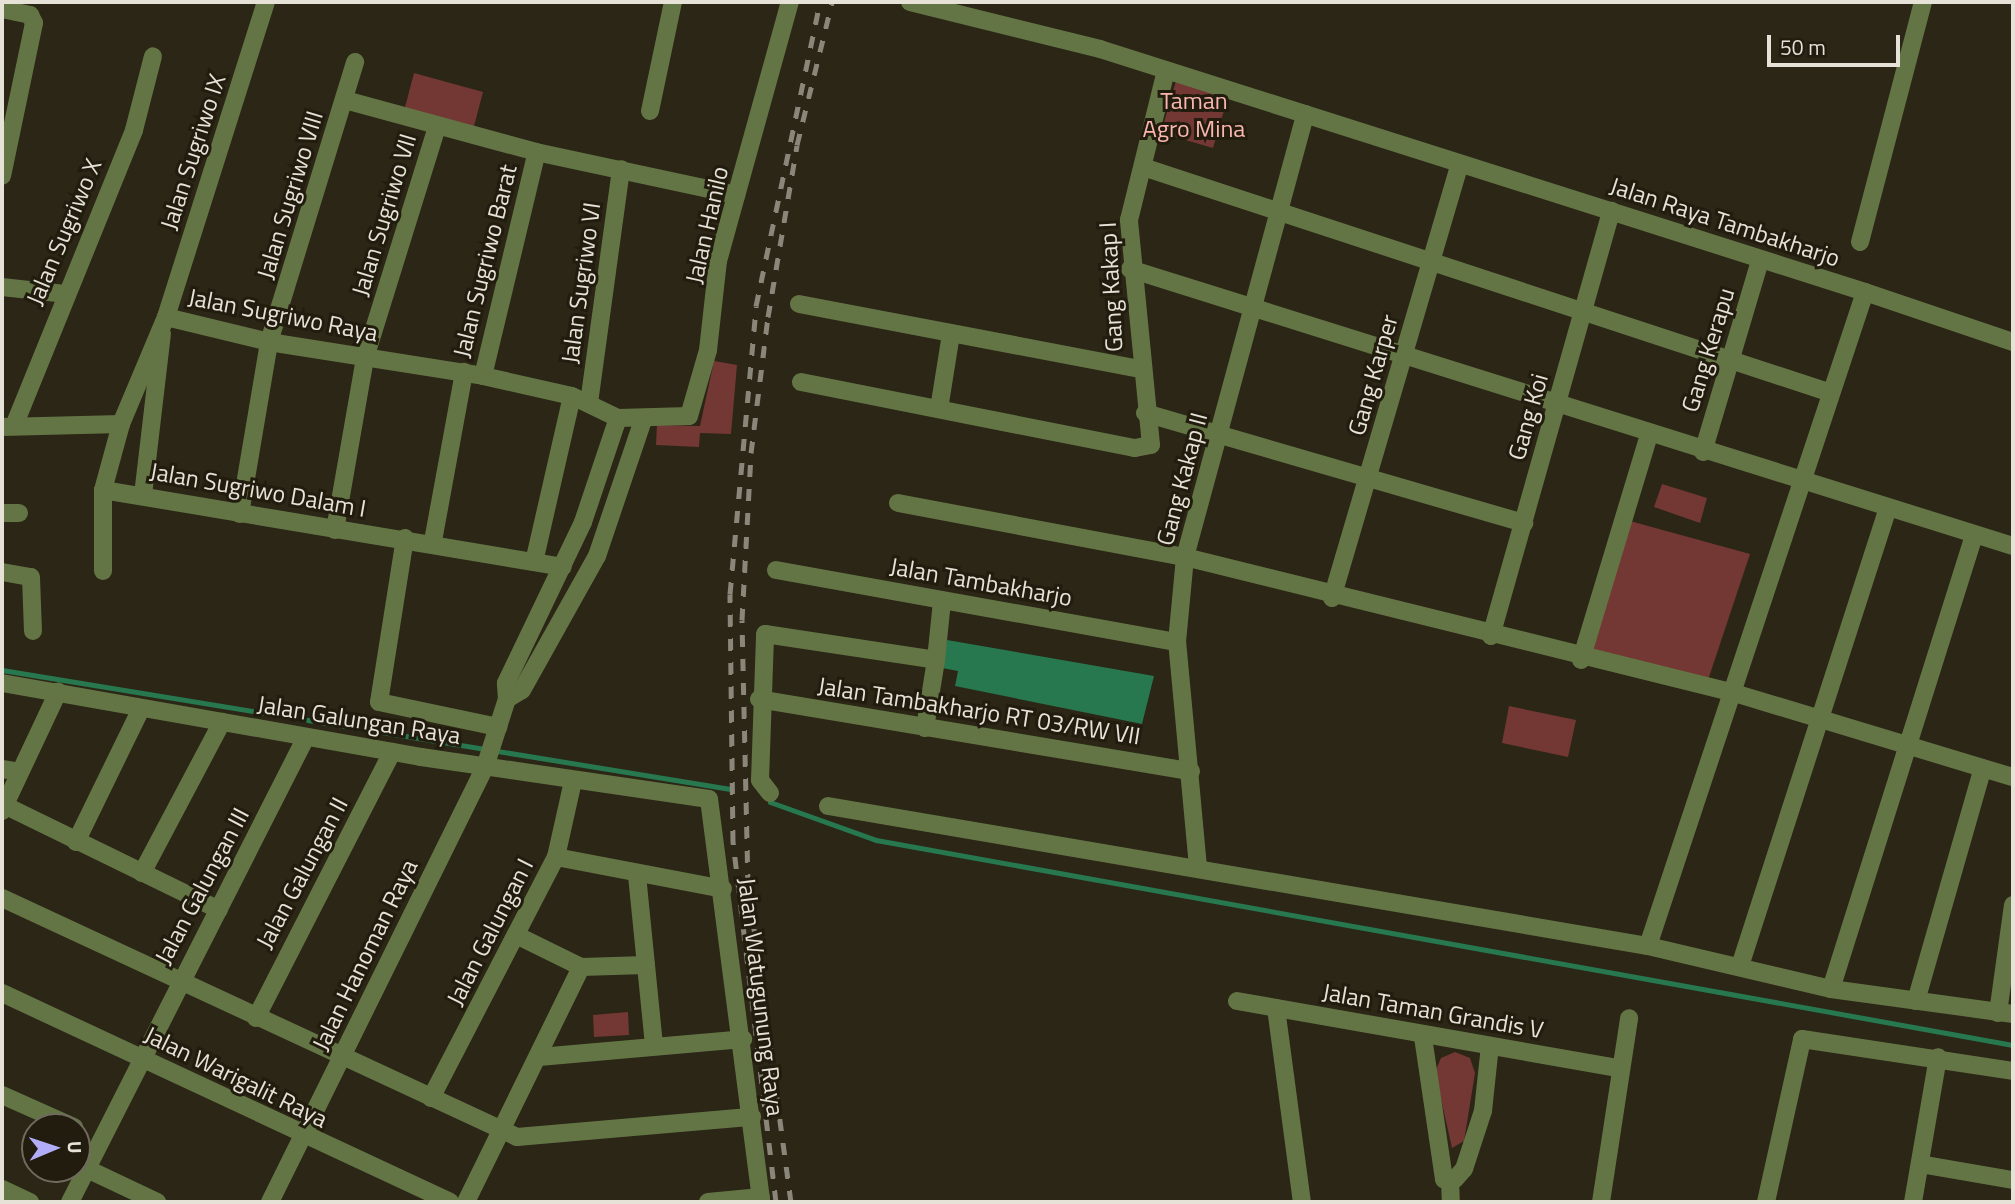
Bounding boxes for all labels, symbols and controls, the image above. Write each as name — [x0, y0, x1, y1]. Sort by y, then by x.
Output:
scale bar — [1770, 21, 1903, 65]
text: 50 m — [1780, 31, 1826, 63]
street label: Jalan Sugriwo IX — [154, 71, 232, 233]
park label: Taman Agro Mina — [1143, 87, 1245, 143]
street label: Jalan Sugriwo VIII — [251, 108, 329, 282]
street label: Jalan Sugriwo VII — [346, 130, 422, 300]
street label: Jalan Sugriwo X — [20, 155, 108, 309]
street label: Jalan Sugriwo Barat — [447, 161, 523, 361]
street label: Jalan Hanilo — [680, 164, 734, 286]
street label: Jalan Raya Tambakharjo — [1606, 171, 1844, 273]
street label: Jalan Sugriwo VI — [555, 201, 607, 365]
street label: Gang Kakap I — [1093, 221, 1129, 353]
street label: Jalan Sugriwo Raya — [186, 282, 380, 348]
street label: Gang Kerapu — [1675, 284, 1741, 416]
street label: Gang Karper — [1342, 311, 1404, 439]
street label: Gang Koi — [1502, 370, 1554, 464]
street label: Gang Kakap II — [1150, 410, 1214, 548]
street label: Jalan Sugriwo Dalam I — [148, 457, 368, 523]
street label: Jalan Tambakharjo — [888, 552, 1074, 612]
street label: Jalan Tambakharjo RT 03/RW VII — [816, 671, 1142, 751]
street label: Jalan Galungan Raya — [255, 690, 463, 750]
street label: Jalan Galungan II — [250, 793, 354, 953]
street label: Jalan Galungan III — [149, 803, 255, 969]
street label: Jalan Galungan I — [441, 854, 539, 1010]
street label: Jalan Hanoman Raya — [306, 855, 424, 1055]
street label: Jalan Watugunung Raya — [732, 876, 790, 1118]
street label: Jalan Taman Grandis V — [1320, 977, 1546, 1045]
street label: Jalan Warigalit Raya — [140, 1020, 332, 1134]
north arrow — [21, 1113, 91, 1183]
text: U — [61, 1141, 90, 1154]

